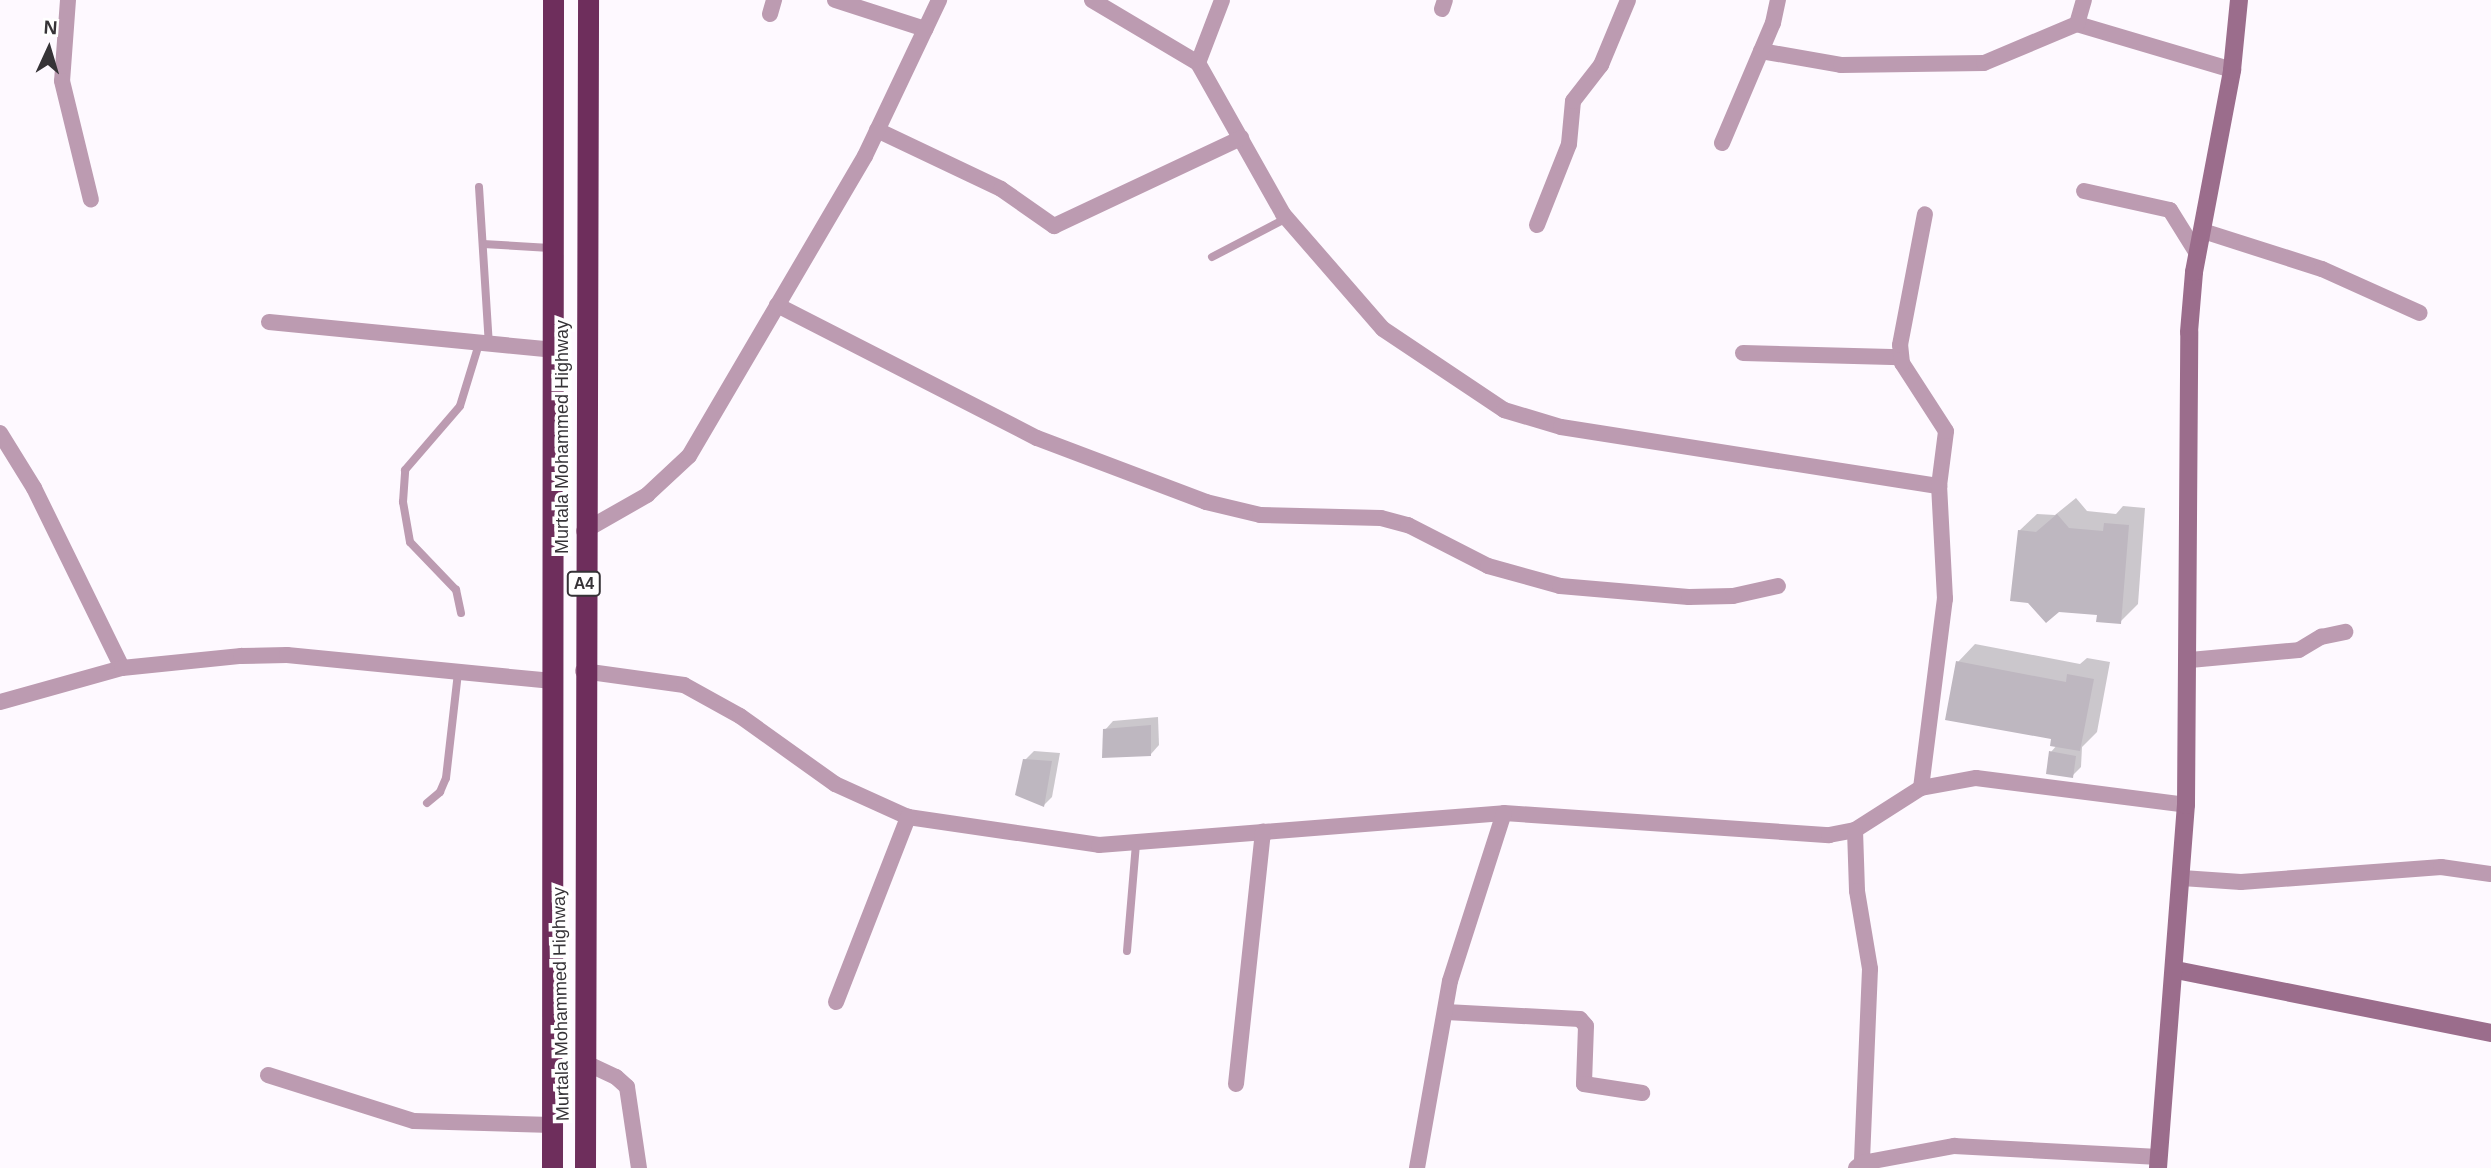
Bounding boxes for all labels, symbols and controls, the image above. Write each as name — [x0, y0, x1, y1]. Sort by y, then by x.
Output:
north arrow — [14, 14, 84, 84]
text: N — [43, 17, 58, 39]
street label: Murtala Mohammed Highway — [551, 320, 573, 554]
road number: A4 — [566, 572, 602, 596]
street label: Murtala Mohammed Highway — [548, 887, 574, 1121]

